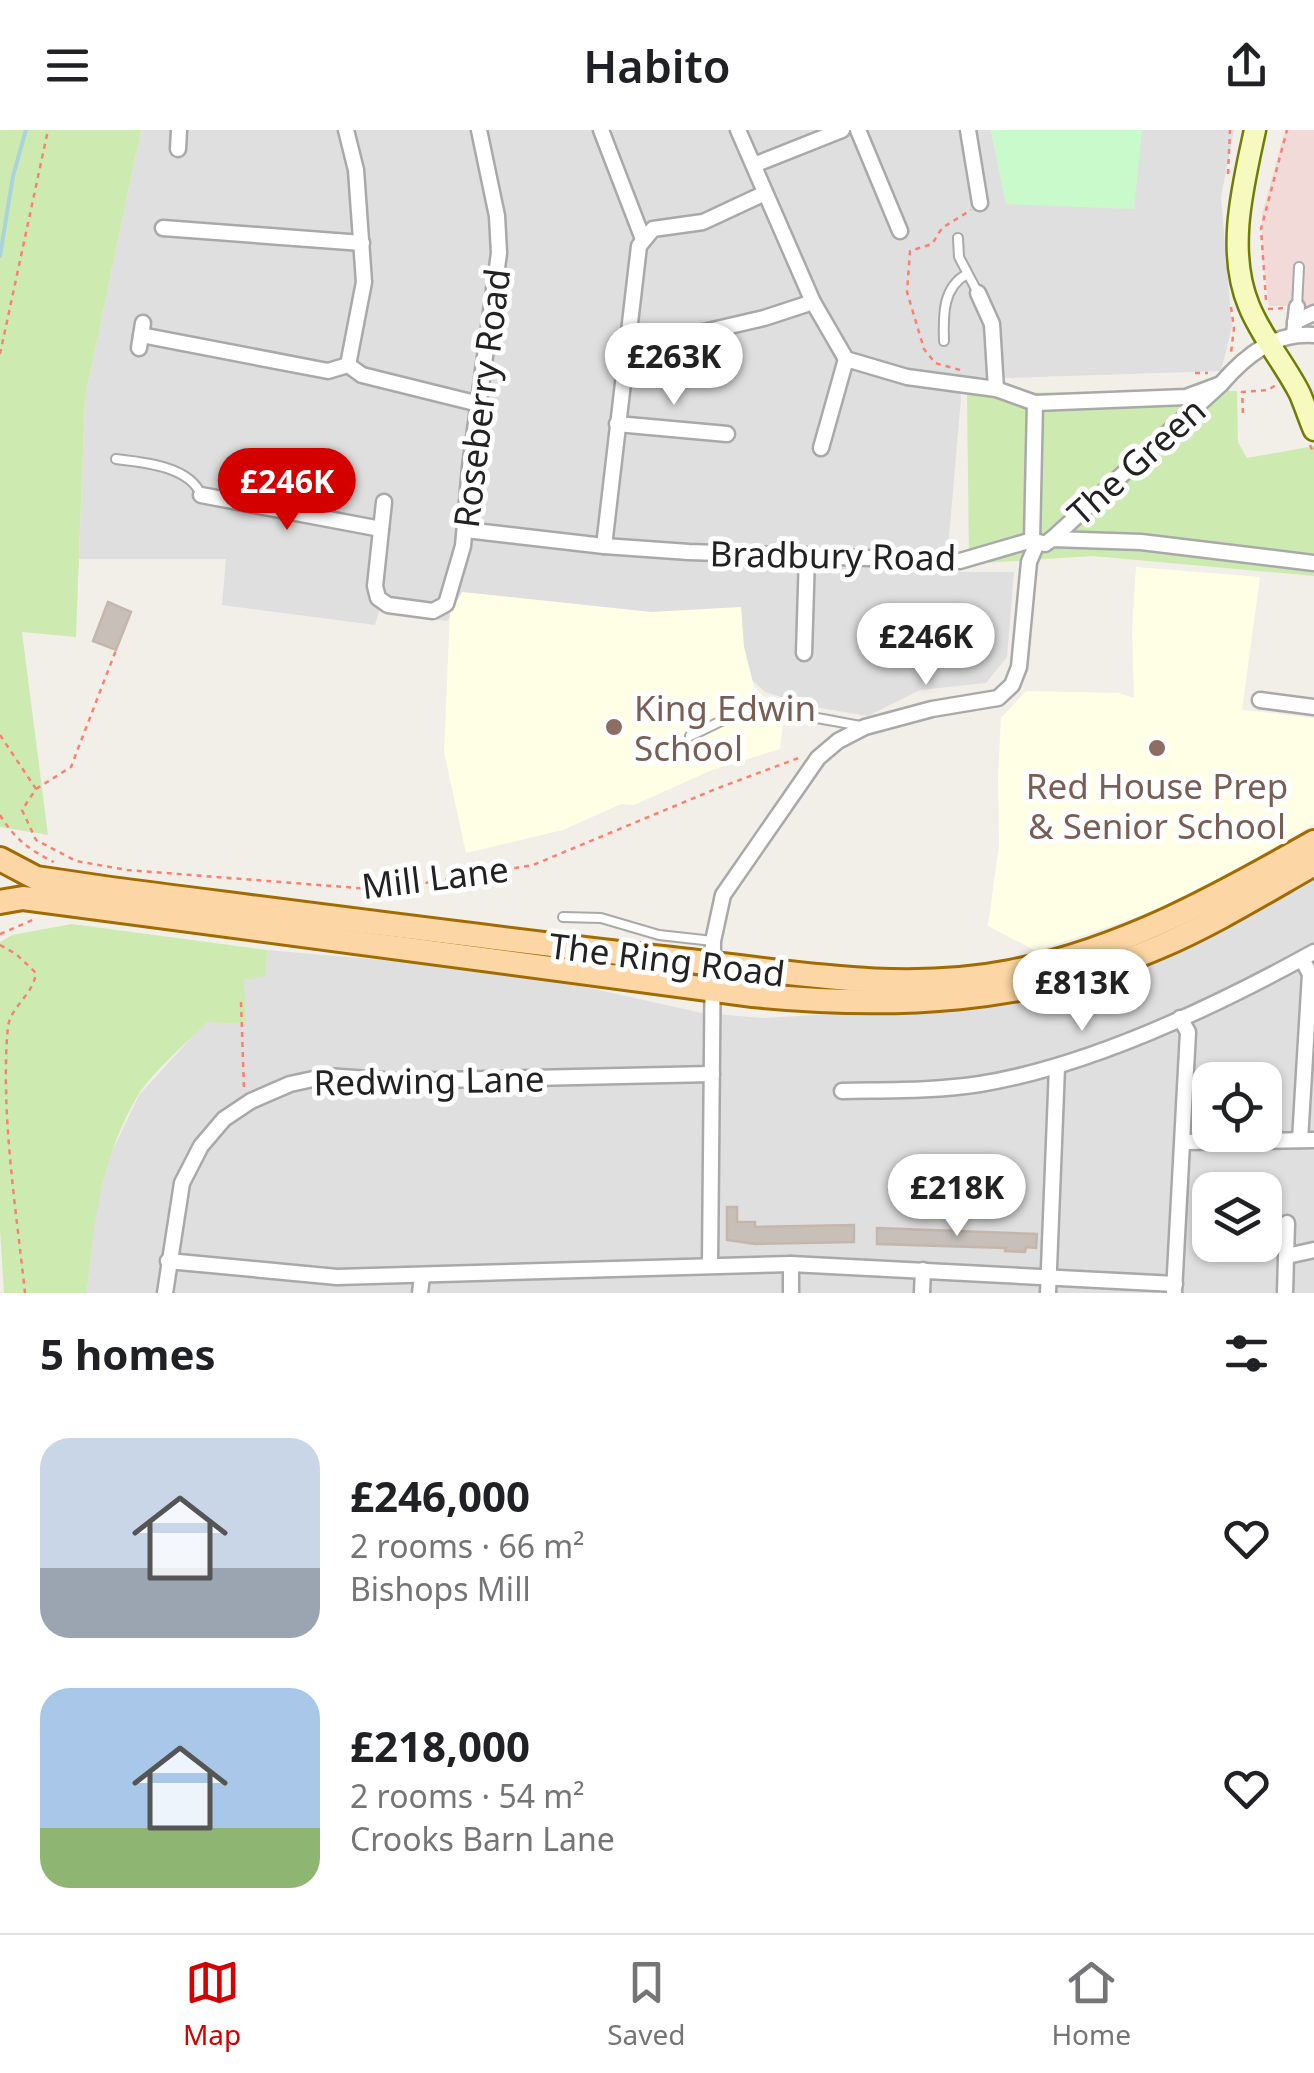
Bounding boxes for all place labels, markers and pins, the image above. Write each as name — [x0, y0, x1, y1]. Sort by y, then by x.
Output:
pin: £263K — [604, 323, 744, 408]
pin: £246K — [217, 448, 357, 533]
pin: £246K — [856, 603, 996, 688]
place label: King Edwin School — [634, 684, 816, 771]
marker: King Edwin School — [603, 716, 625, 738]
marker: Red House Prep & Senior School — [1146, 737, 1168, 759]
place label: Red House Prep & Senior School — [1026, 762, 1288, 849]
pin: £813K — [1012, 949, 1152, 1034]
pin: £218K — [887, 1154, 1027, 1239]

